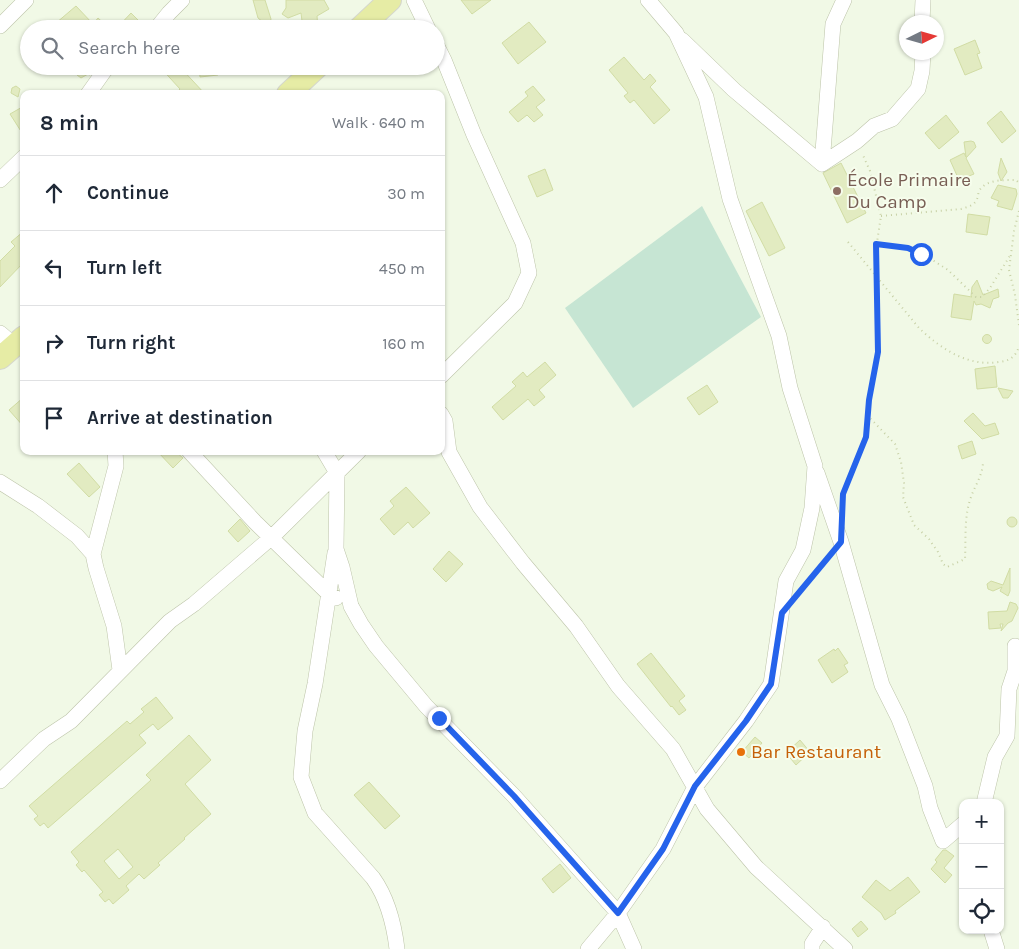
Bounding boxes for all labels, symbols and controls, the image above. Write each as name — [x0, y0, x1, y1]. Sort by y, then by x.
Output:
north arrow — [899, 15, 944, 60]
search box — [20, 20, 445, 75]
icon: search — [38, 34, 66, 62]
text: Search here — [78, 37, 180, 59]
text: 8 min — [40, 111, 99, 135]
text: Walk · 640 m — [332, 113, 425, 132]
place label: École Primaire Du Camp — [847, 168, 971, 213]
icon: ahead — [40, 179, 68, 207]
text: Continue — [87, 182, 169, 204]
text: 30 m — [387, 184, 425, 203]
marker: École Primaire Du Camp — [831, 185, 843, 197]
route start — [910, 243, 933, 266]
icon: left — [40, 254, 68, 282]
text: Turn left — [87, 257, 162, 279]
text: 450 m — [379, 259, 425, 278]
icon: right — [40, 329, 68, 357]
text: Turn right — [87, 332, 176, 354]
text: 160 m — [382, 334, 425, 353]
icon: arrive — [40, 404, 68, 432]
text: Arrive at destination — [87, 407, 273, 429]
route end — [428, 707, 451, 730]
place label: Bar Restaurant — [751, 741, 881, 763]
marker: Bar Restaurant — [735, 746, 747, 758]
map controls — [959, 799, 1004, 934]
button: + — [959, 799, 1004, 844]
button: − — [959, 844, 1004, 889]
button: locate — [959, 889, 1004, 934]

